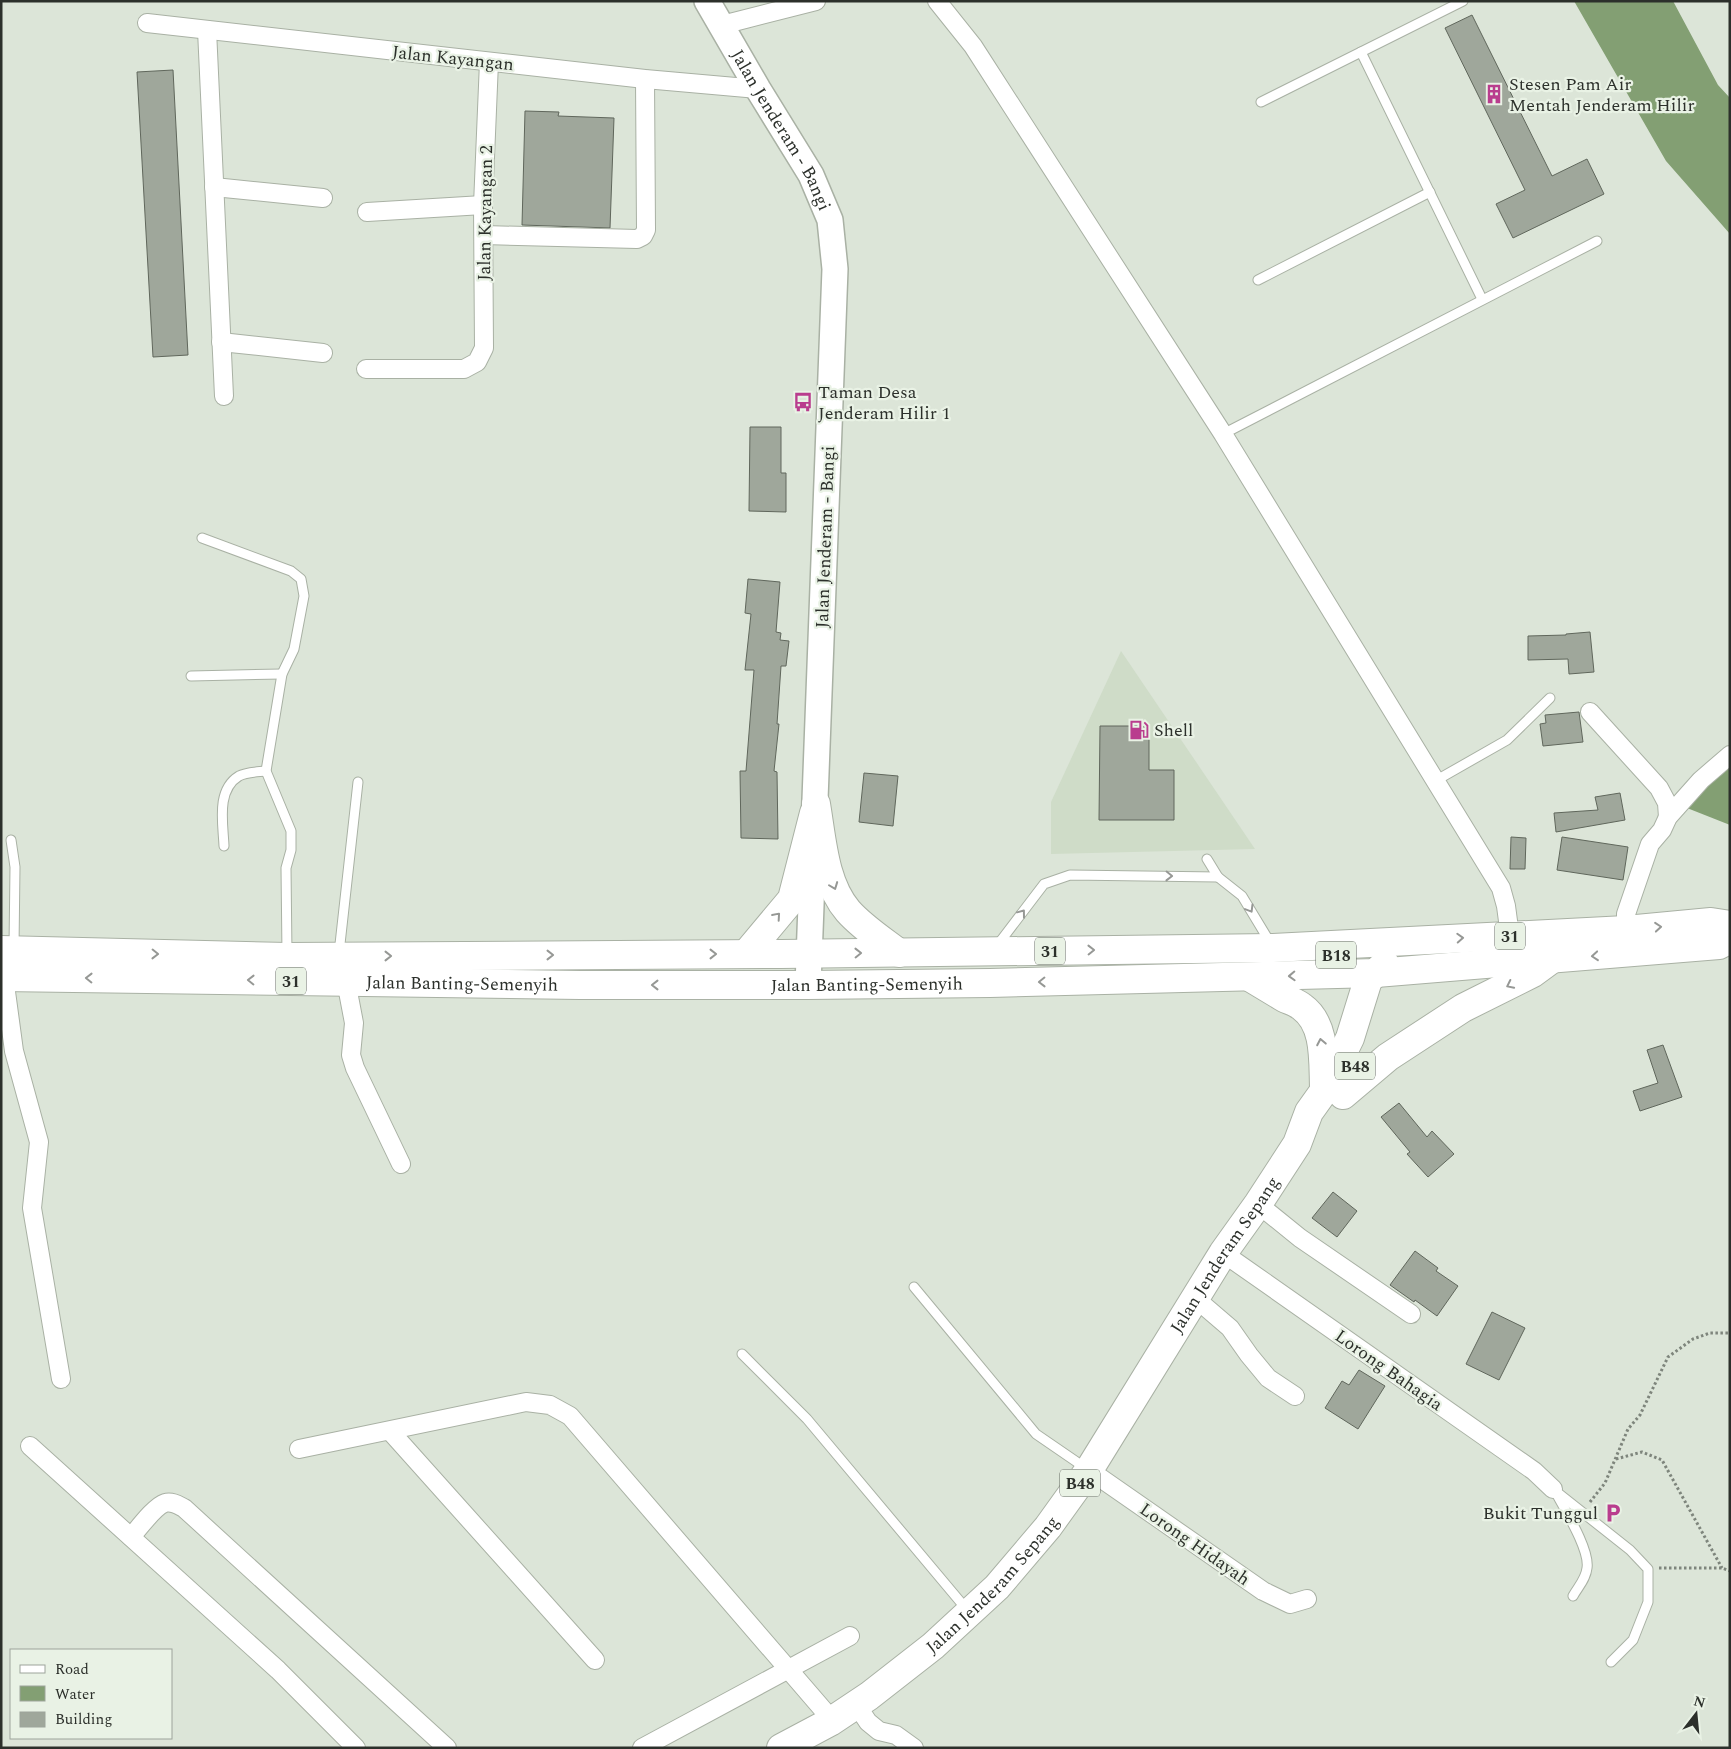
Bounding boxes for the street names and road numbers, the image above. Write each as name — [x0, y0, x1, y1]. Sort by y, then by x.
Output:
street label: Jalan Kayangan — [391, 39, 515, 78]
street label: Jalan Jenderam - Bangi — [724, 44, 838, 215]
street label: Jalan Kayangan 2 — [471, 145, 500, 281]
street label: Jalan Jenderam - Bangi — [809, 445, 842, 629]
road number: 31 — [1495, 922, 1525, 949]
road number: 31 — [1035, 938, 1065, 964]
road number: B18 — [1316, 942, 1356, 968]
road number: 31 — [276, 968, 306, 994]
street label: Jalan Banting-Semenyih — [366, 969, 558, 999]
street label: Jalan Banting-Semenyih — [771, 970, 963, 999]
road number: B48 — [1335, 1052, 1375, 1080]
street label: Jalan Jenderam Sepang — [1164, 1171, 1286, 1339]
street label: Lorong Bahagia — [1329, 1323, 1448, 1418]
road number: B48 — [1060, 1470, 1100, 1496]
street label: Lorong Hidayah — [1134, 1496, 1255, 1593]
street label: Jalan Jenderam Sepang — [920, 1510, 1066, 1661]

